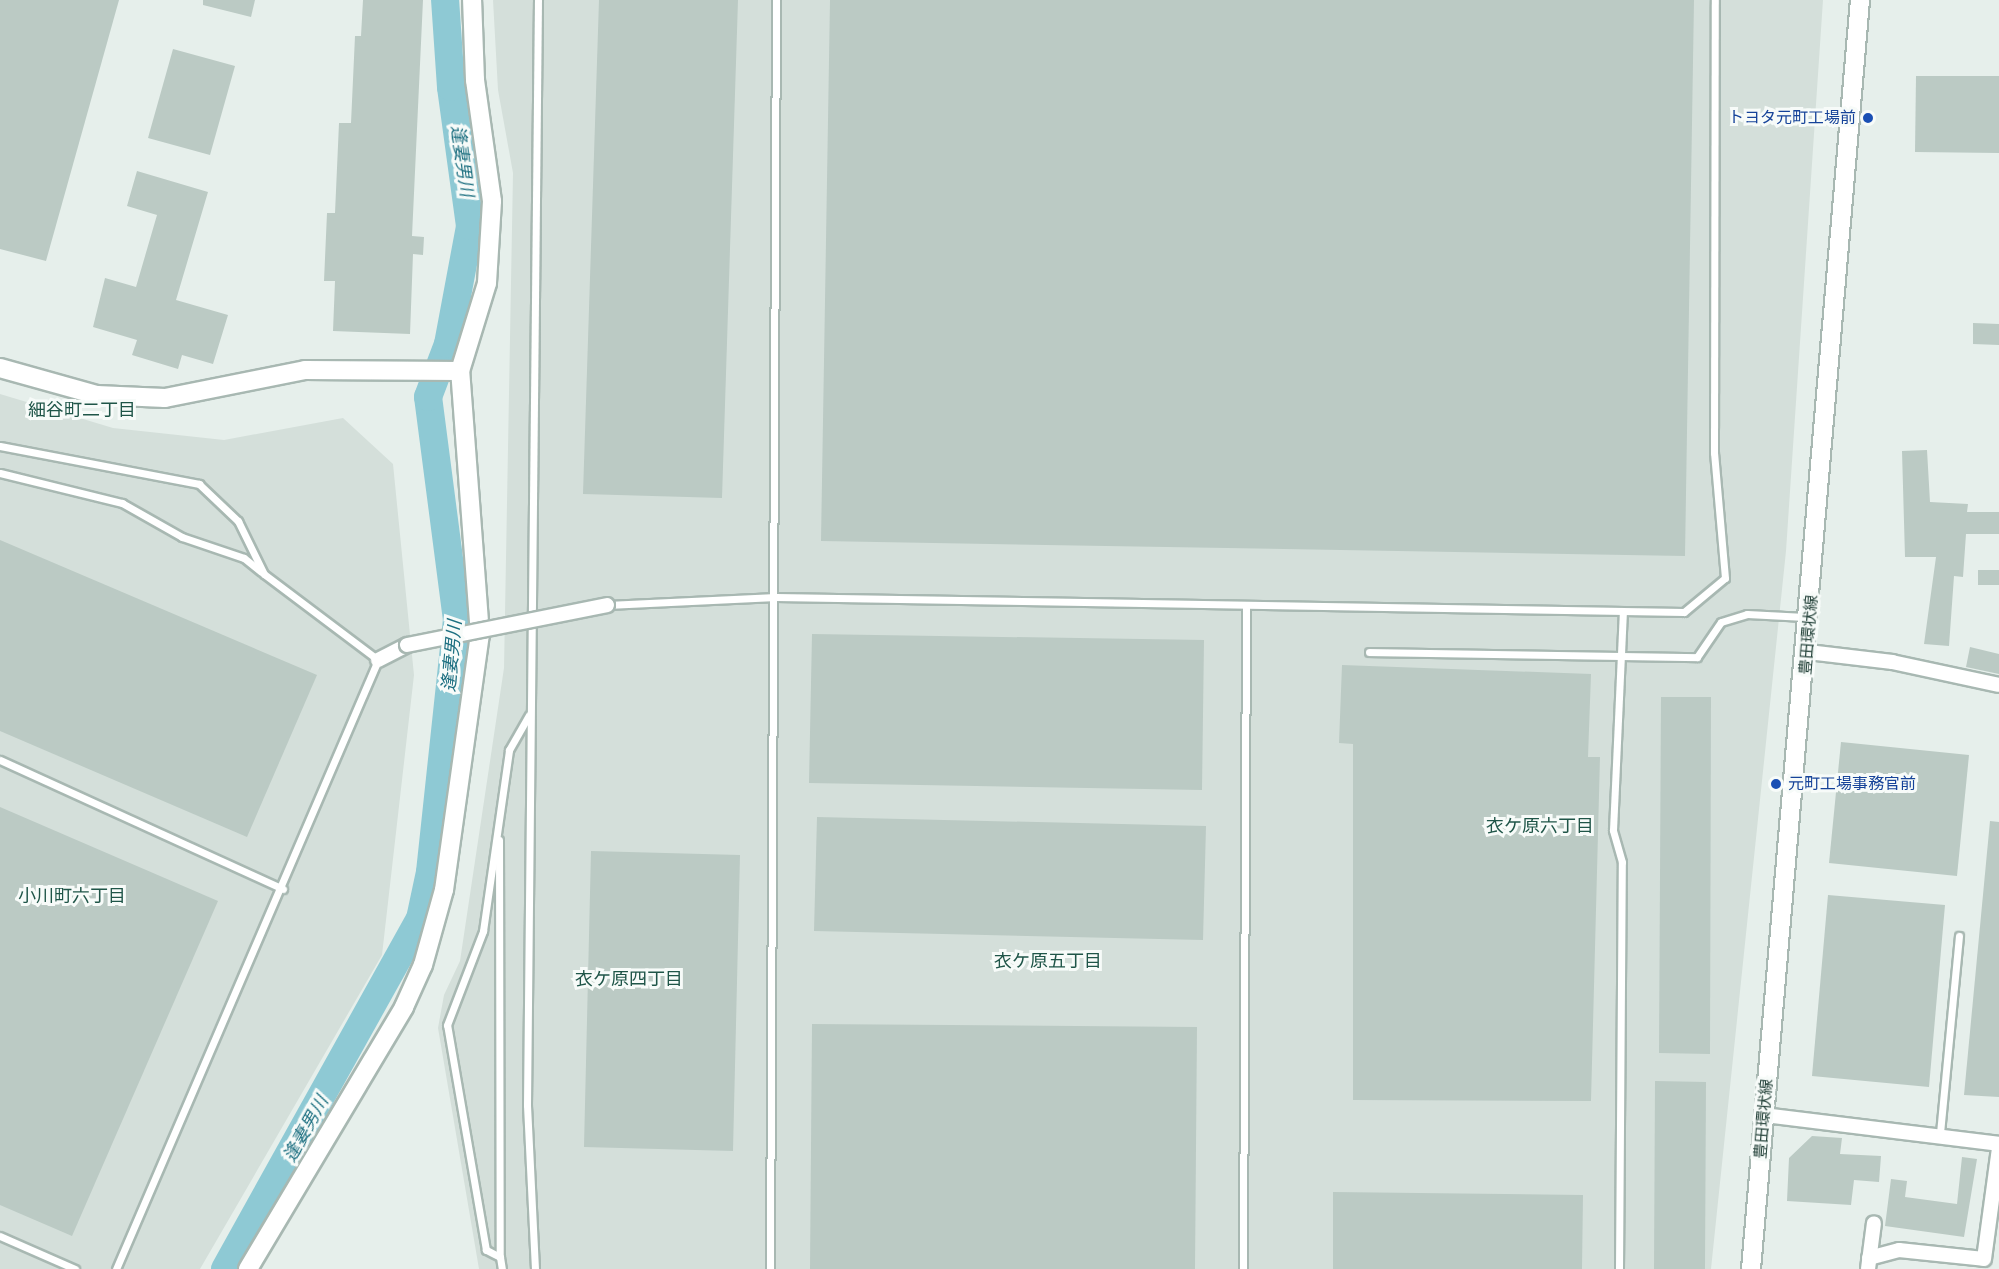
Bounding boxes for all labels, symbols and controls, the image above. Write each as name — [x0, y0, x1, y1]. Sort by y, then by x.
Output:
place label: トヨタ元町工場前 — [1728, 108, 1856, 128]
marker: トヨタ元町工場前 — [1861, 111, 1875, 125]
water label: 逢妻男川 — [446, 124, 478, 198]
district label: 細谷町二丁目 — [28, 399, 136, 421]
street label: 豊田環状線 — [1796, 594, 1822, 676]
water label: 逢妻男川 — [438, 619, 466, 693]
place label: 元町工場事務官前 — [1788, 774, 1916, 794]
marker: 元町工場事務官前 — [1769, 777, 1783, 791]
district label: 衣ケ原六丁目 — [1486, 815, 1594, 837]
district label: 小川町六丁目 — [18, 885, 126, 907]
district label: 衣ケ原五丁目 — [994, 950, 1102, 972]
district label: 衣ケ原四丁目 — [575, 968, 683, 990]
street label: 豊田環状線 — [1751, 1078, 1777, 1160]
water label: 逢妻男川 — [279, 1092, 333, 1166]

